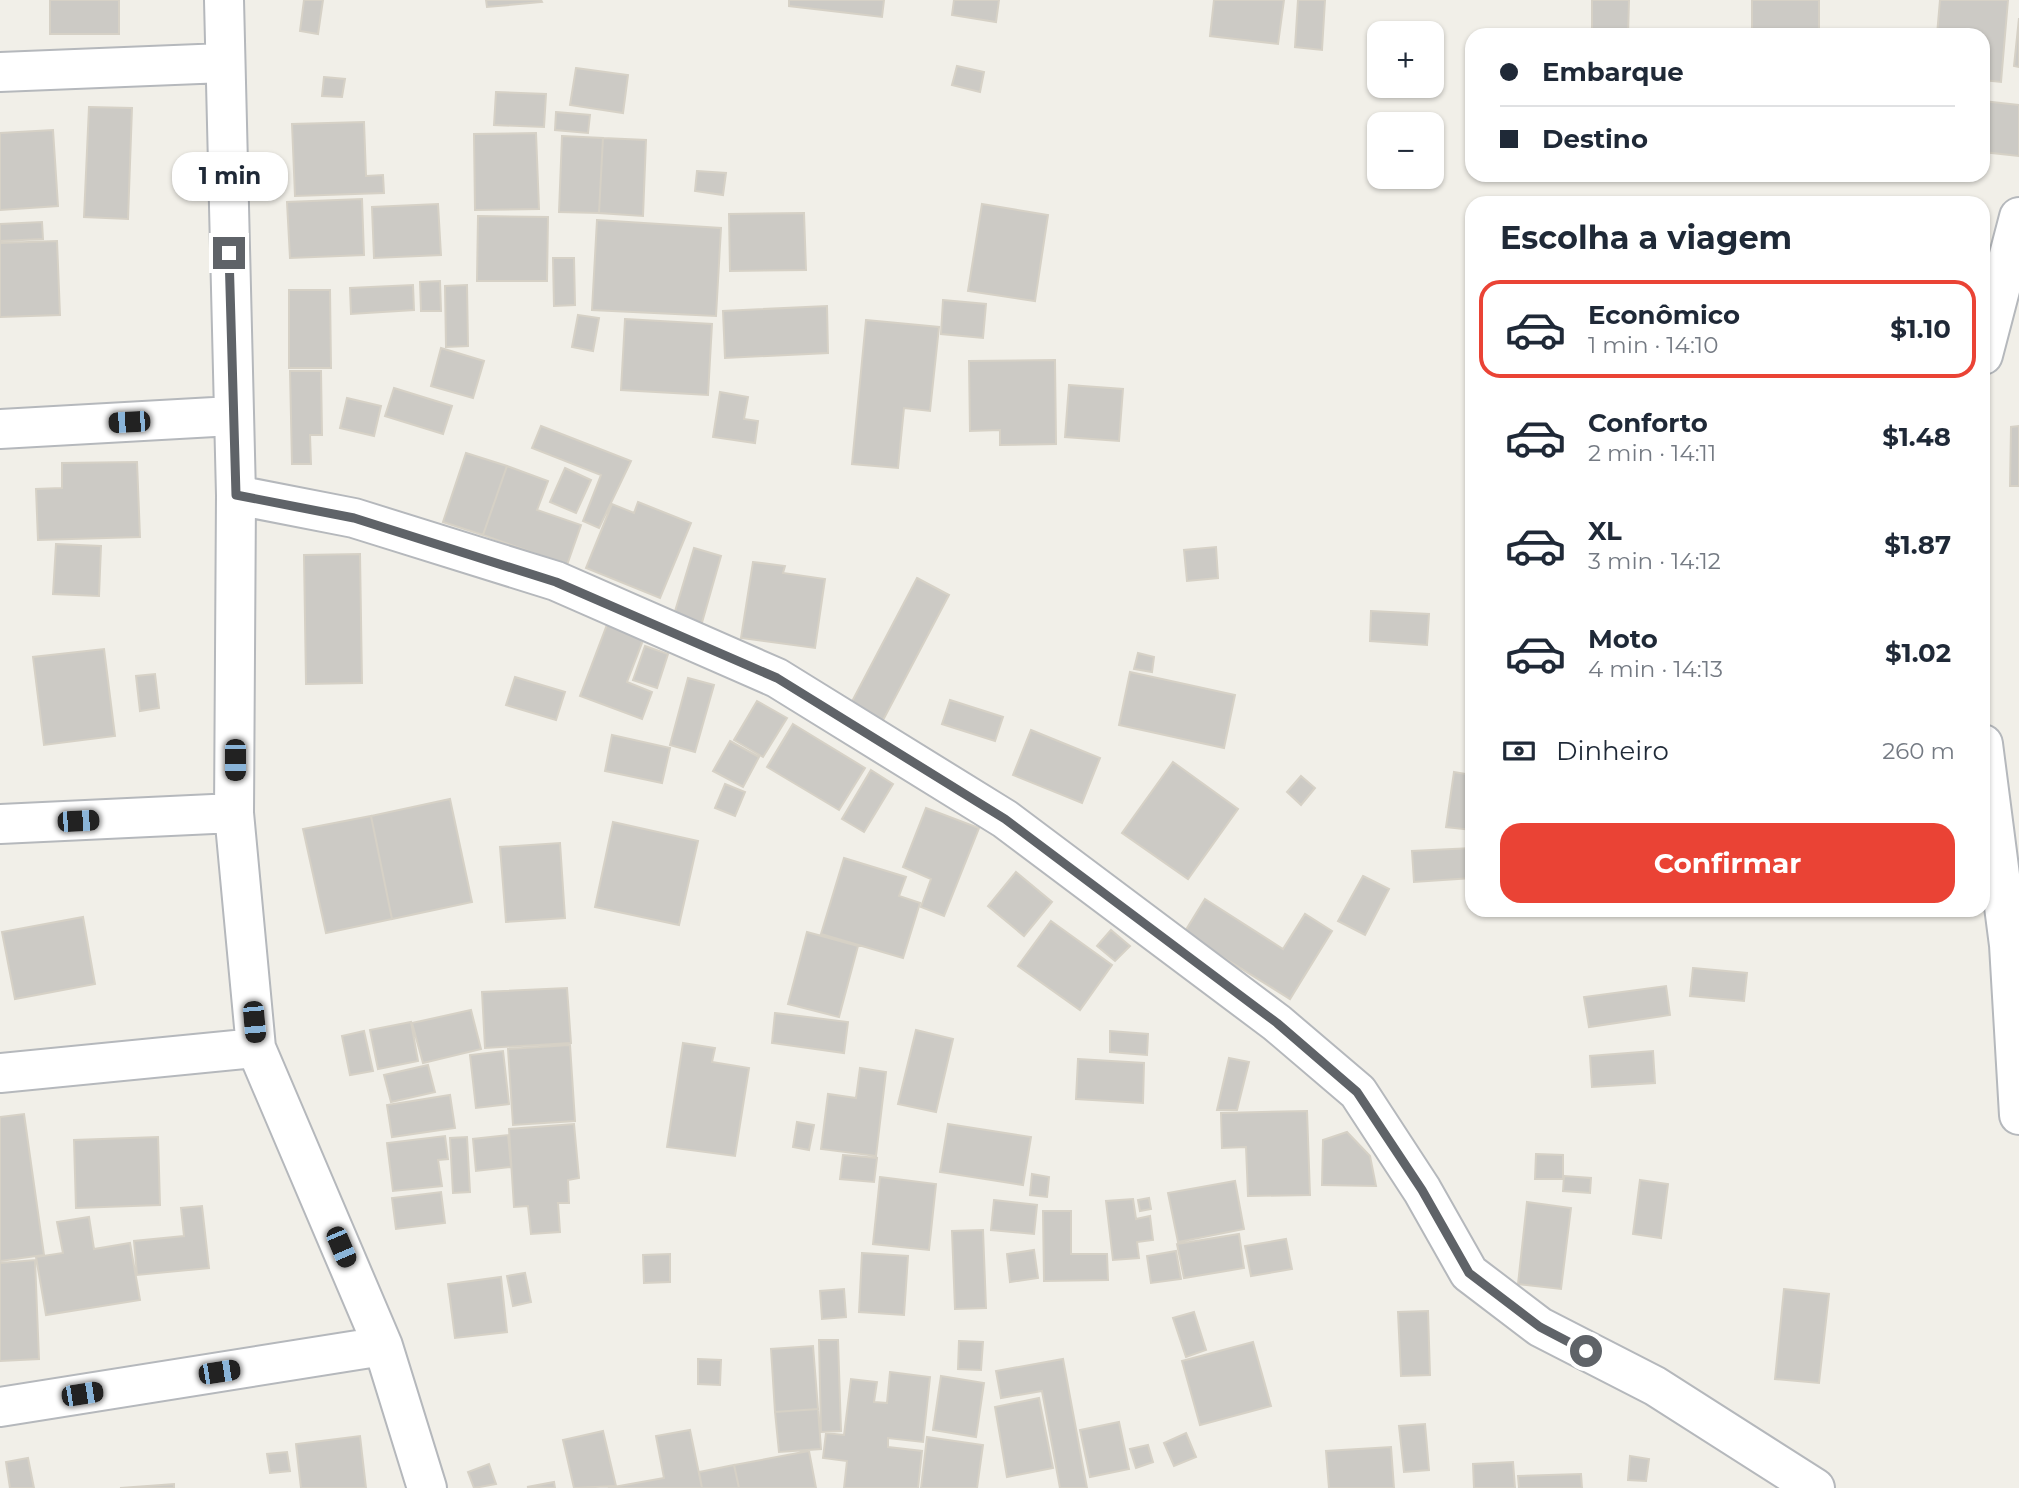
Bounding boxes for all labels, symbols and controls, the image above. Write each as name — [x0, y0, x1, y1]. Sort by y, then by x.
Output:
map controls — [1367, 21, 1444, 189]
button: + — [1367, 21, 1444, 98]
text: Embarque — [1542, 56, 1684, 88]
button: − — [1367, 112, 1444, 189]
text: Destino — [1542, 123, 1648, 155]
callout: 1 min — [171, 152, 287, 201]
text: 1 min — [199, 162, 261, 190]
text: Escolha a viagem — [1500, 218, 1792, 257]
route end — [213, 237, 245, 269]
icon: car — [1504, 298, 1567, 361]
text: Econômico — [1588, 299, 1740, 331]
text: $1.10 — [1890, 313, 1951, 345]
text: 1 min · 14:10 — [1588, 331, 1718, 359]
icon: car — [1504, 406, 1567, 469]
text: Conforto — [1588, 407, 1708, 439]
car — [108, 410, 151, 434]
text: $1.48 — [1882, 421, 1951, 453]
text: 2 min · 14:11 — [1588, 439, 1716, 467]
icon: car — [1504, 514, 1567, 577]
text: XL — [1588, 515, 1622, 547]
text: $1.87 — [1884, 529, 1951, 561]
text: 3 min · 14:12 — [1588, 547, 1721, 575]
icon: car — [1504, 622, 1567, 685]
text: Moto — [1588, 623, 1658, 655]
text: $1.02 — [1885, 637, 1951, 669]
text: 4 min · 14:13 — [1588, 655, 1723, 683]
icon: cash — [1500, 732, 1538, 770]
text: Dinheiro — [1556, 735, 1669, 767]
text: 260 m — [1882, 737, 1955, 765]
car — [225, 739, 246, 781]
car — [57, 809, 100, 833]
button: Confirmar — [1500, 823, 1955, 903]
car — [242, 1000, 267, 1044]
car — [324, 1224, 359, 1270]
route start — [1570, 1335, 1602, 1367]
car — [197, 1358, 242, 1386]
car — [60, 1380, 105, 1408]

